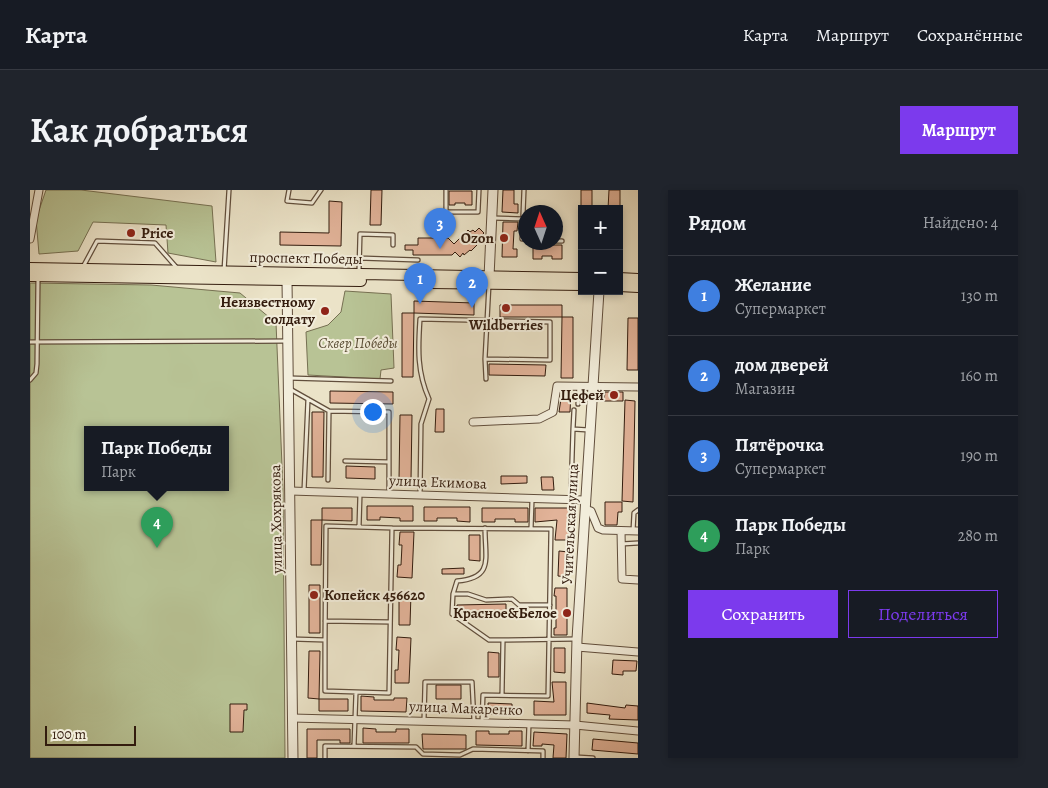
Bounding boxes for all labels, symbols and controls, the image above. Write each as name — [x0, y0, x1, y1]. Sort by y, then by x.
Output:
text: Карта — [25, 19, 87, 51]
text: Карта — [743, 23, 788, 47]
text: Маршрут — [816, 23, 889, 47]
text: Сохранённые — [917, 23, 1023, 47]
text: Как добраться — [30, 106, 248, 154]
button: Маршрут — [900, 106, 1018, 154]
north arrow — [518, 205, 563, 250]
map controls — [578, 205, 623, 295]
button: + — [578, 205, 623, 250]
pin: 3 — [424, 208, 456, 249]
text: Рядом — [688, 209, 746, 237]
text: Найдено: 4 — [923, 212, 998, 234]
place label: Price — [141, 223, 173, 243]
marker: Price — [125, 227, 137, 239]
place label: Ozon — [461, 228, 495, 248]
marker: Ozon — [498, 232, 510, 244]
street label: проспект Победы — [249, 247, 363, 269]
button: − — [578, 250, 623, 295]
pin: 1 — [404, 263, 436, 304]
pin: 2 — [456, 267, 488, 308]
text: Желание — [735, 272, 812, 298]
text: 1 — [701, 285, 707, 307]
text: 130 m — [961, 285, 998, 307]
place label: Неизвестному солдату — [220, 292, 316, 329]
text: Супермаркет — [735, 298, 826, 320]
marker: Wildberries — [500, 302, 512, 314]
marker: Неизвестному солдату — [319, 305, 331, 317]
place label: Wildberries — [468, 315, 543, 335]
park label: Сквер Победы — [318, 333, 398, 353]
text: дом дверей — [735, 352, 829, 378]
text: 2 — [700, 365, 708, 387]
text: 160 m — [960, 365, 998, 387]
text: Магазин — [735, 378, 795, 400]
place label: Цефей — [560, 385, 604, 405]
marker: Цефей — [608, 389, 620, 401]
your location — [360, 399, 386, 425]
popup — [84, 426, 229, 491]
text: Пятёрочка — [735, 432, 824, 458]
text: Парк Победы — [101, 435, 212, 461]
text: 3 — [701, 445, 707, 467]
text: 190 m — [960, 445, 998, 467]
text: Супермаркет — [735, 458, 826, 480]
text: Парк — [101, 461, 136, 483]
street label: Учительская улица — [557, 463, 583, 585]
street label: улица Хохрякова — [265, 464, 287, 575]
street label: улица Екимова — [388, 470, 487, 494]
pin: 4 — [141, 507, 173, 548]
text: Парк Победы — [735, 512, 846, 538]
text: 4 — [700, 525, 708, 547]
text: 280 m — [958, 525, 998, 547]
text: Парк — [735, 538, 770, 560]
place label: Копейск 456620 — [324, 585, 425, 605]
marker: Копейск 456620 — [308, 589, 320, 601]
button: Сохранить — [688, 590, 838, 638]
button: Поделиться — [848, 590, 998, 638]
place label: Красное&Белое — [453, 603, 557, 623]
marker: Красное&Белое — [561, 607, 573, 619]
street label: улица Макаренко — [408, 696, 523, 720]
scale bar — [45, 723, 136, 746]
text: 100 m — [52, 725, 86, 744]

